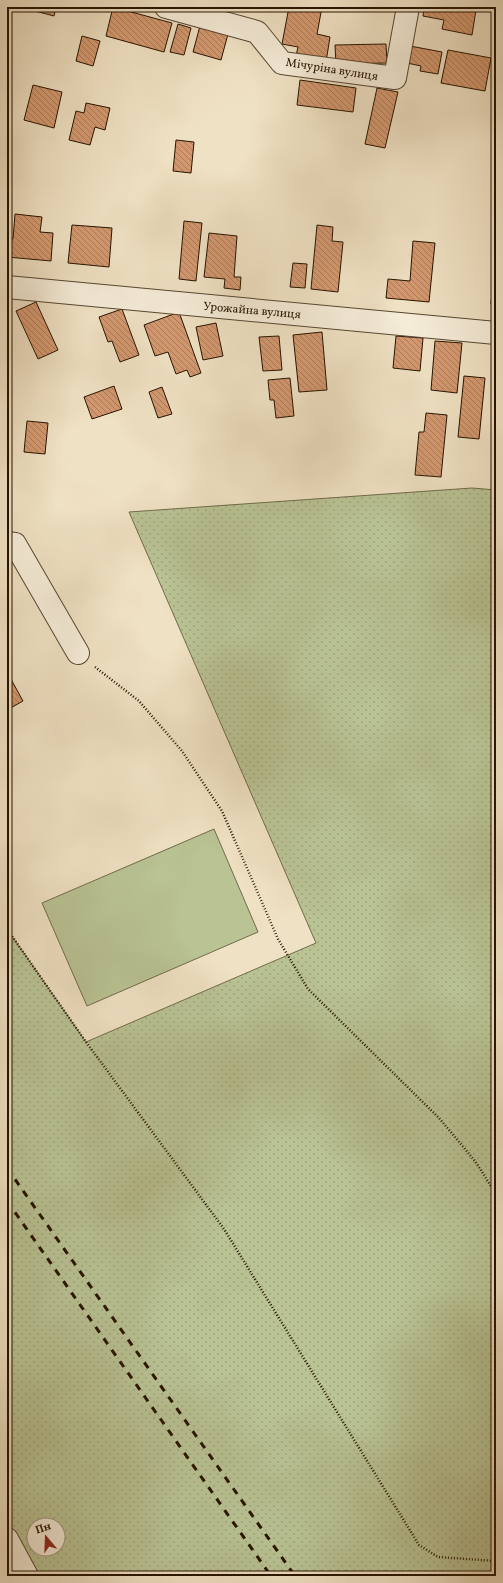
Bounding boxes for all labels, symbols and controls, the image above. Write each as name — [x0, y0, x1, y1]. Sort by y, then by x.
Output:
street label: Мічуріна вулиця — [285, 55, 379, 85]
street label: Урожайна вулиця — [203, 299, 301, 323]
north arrow — [26, 1517, 66, 1557]
text: Пн — [33, 1519, 53, 1539]

